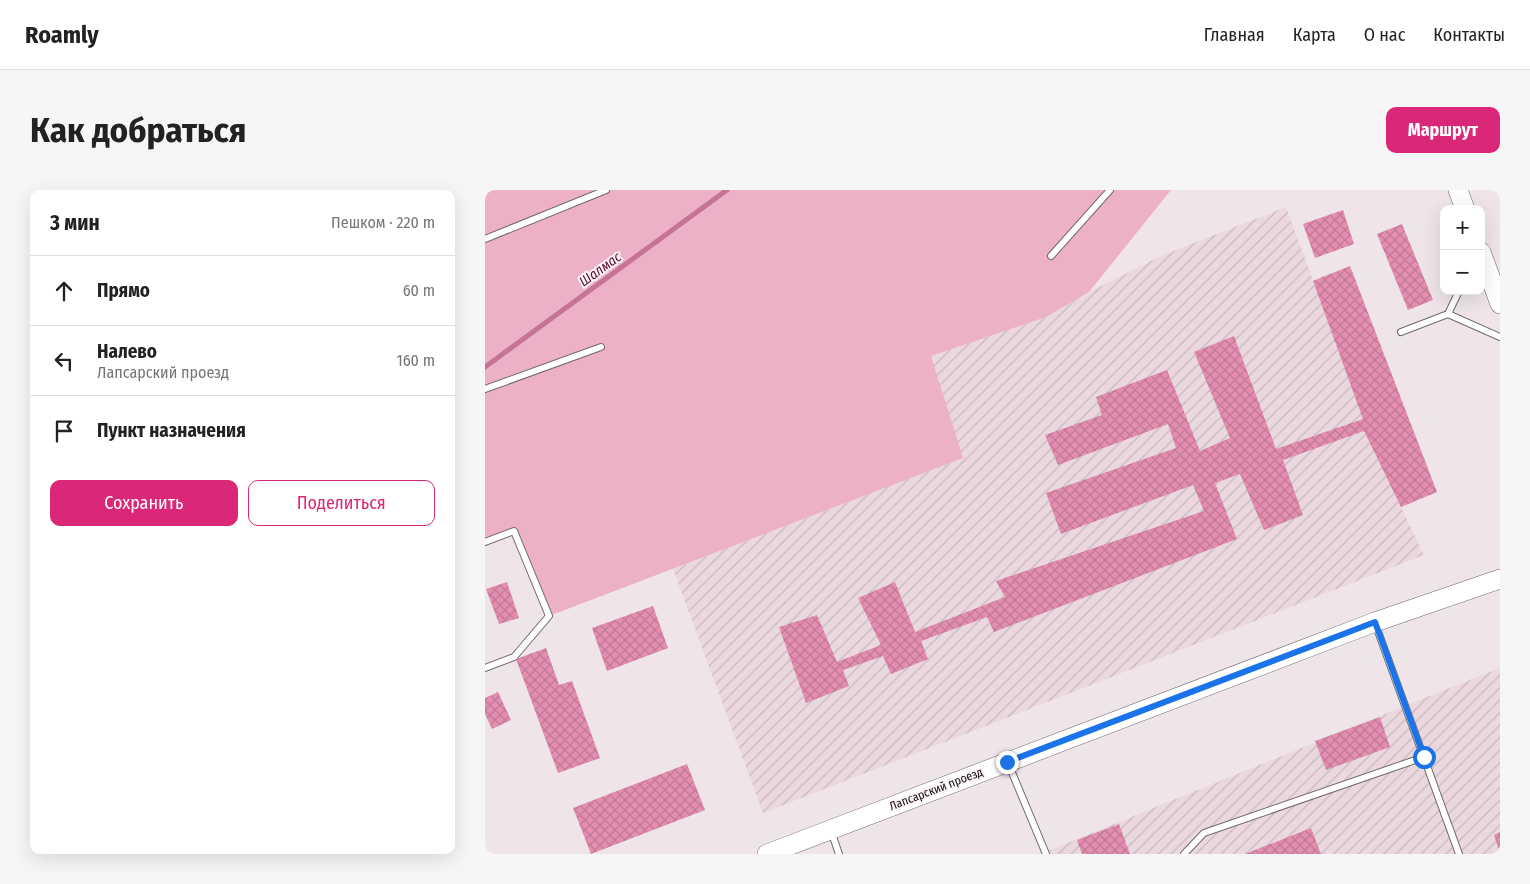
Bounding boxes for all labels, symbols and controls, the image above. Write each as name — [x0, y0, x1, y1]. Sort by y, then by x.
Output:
text: Roamly — [25, 21, 99, 49]
text: Главная — [1204, 24, 1265, 46]
text: Карта — [1293, 24, 1336, 46]
text: О нас — [1364, 24, 1405, 46]
text: Контакты — [1433, 24, 1505, 46]
button: Маршрут — [1386, 107, 1500, 153]
text: Как добраться — [30, 109, 247, 151]
map controls — [1440, 205, 1485, 295]
button: + — [1440, 205, 1485, 250]
text: 3 мин — [50, 210, 100, 236]
text: Пешком · 220 m — [331, 213, 435, 232]
water label: Шалмас — [576, 248, 625, 290]
button: − — [1440, 250, 1485, 295]
icon: ahead — [50, 277, 78, 305]
text: Прямо — [97, 279, 150, 302]
text: 60 m — [403, 281, 435, 300]
text: Налево — [97, 340, 157, 363]
icon: left — [50, 347, 78, 375]
text: 160 m — [396, 351, 435, 370]
text: Лапсарский проезд — [97, 363, 229, 382]
icon: arrive — [50, 417, 78, 445]
text: Пункт назначения — [97, 419, 246, 442]
button: Сохранить — [50, 480, 238, 526]
button: Поделиться — [248, 480, 435, 526]
route start — [1413, 746, 1436, 769]
route end — [996, 751, 1019, 774]
street label: Лапсарский проезд — [887, 765, 985, 813]

